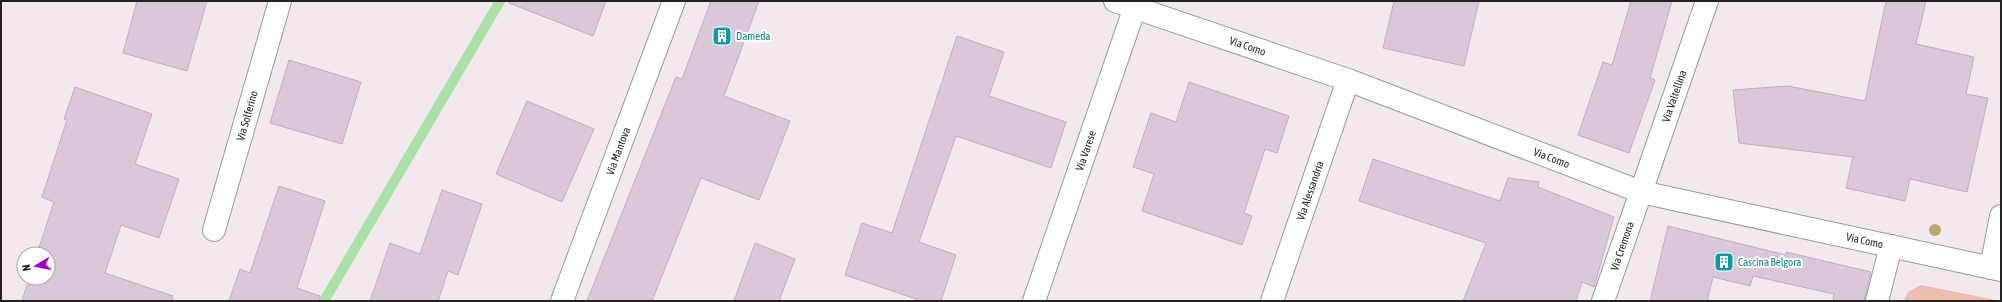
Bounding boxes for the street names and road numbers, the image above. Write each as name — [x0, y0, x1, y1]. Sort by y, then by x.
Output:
street label: Via Como — [1228, 34, 1267, 58]
street label: Via Valtellina — [1659, 68, 1689, 124]
street label: Via Solferino — [234, 89, 260, 142]
street label: Via Mantova — [604, 126, 632, 177]
street label: Via Varese — [1073, 129, 1098, 172]
street label: Via Como — [1532, 145, 1571, 170]
street label: Via Alessandria — [1294, 159, 1326, 222]
street label: Via Cremona — [1608, 220, 1636, 272]
street label: Via Como — [1845, 231, 1884, 250]

